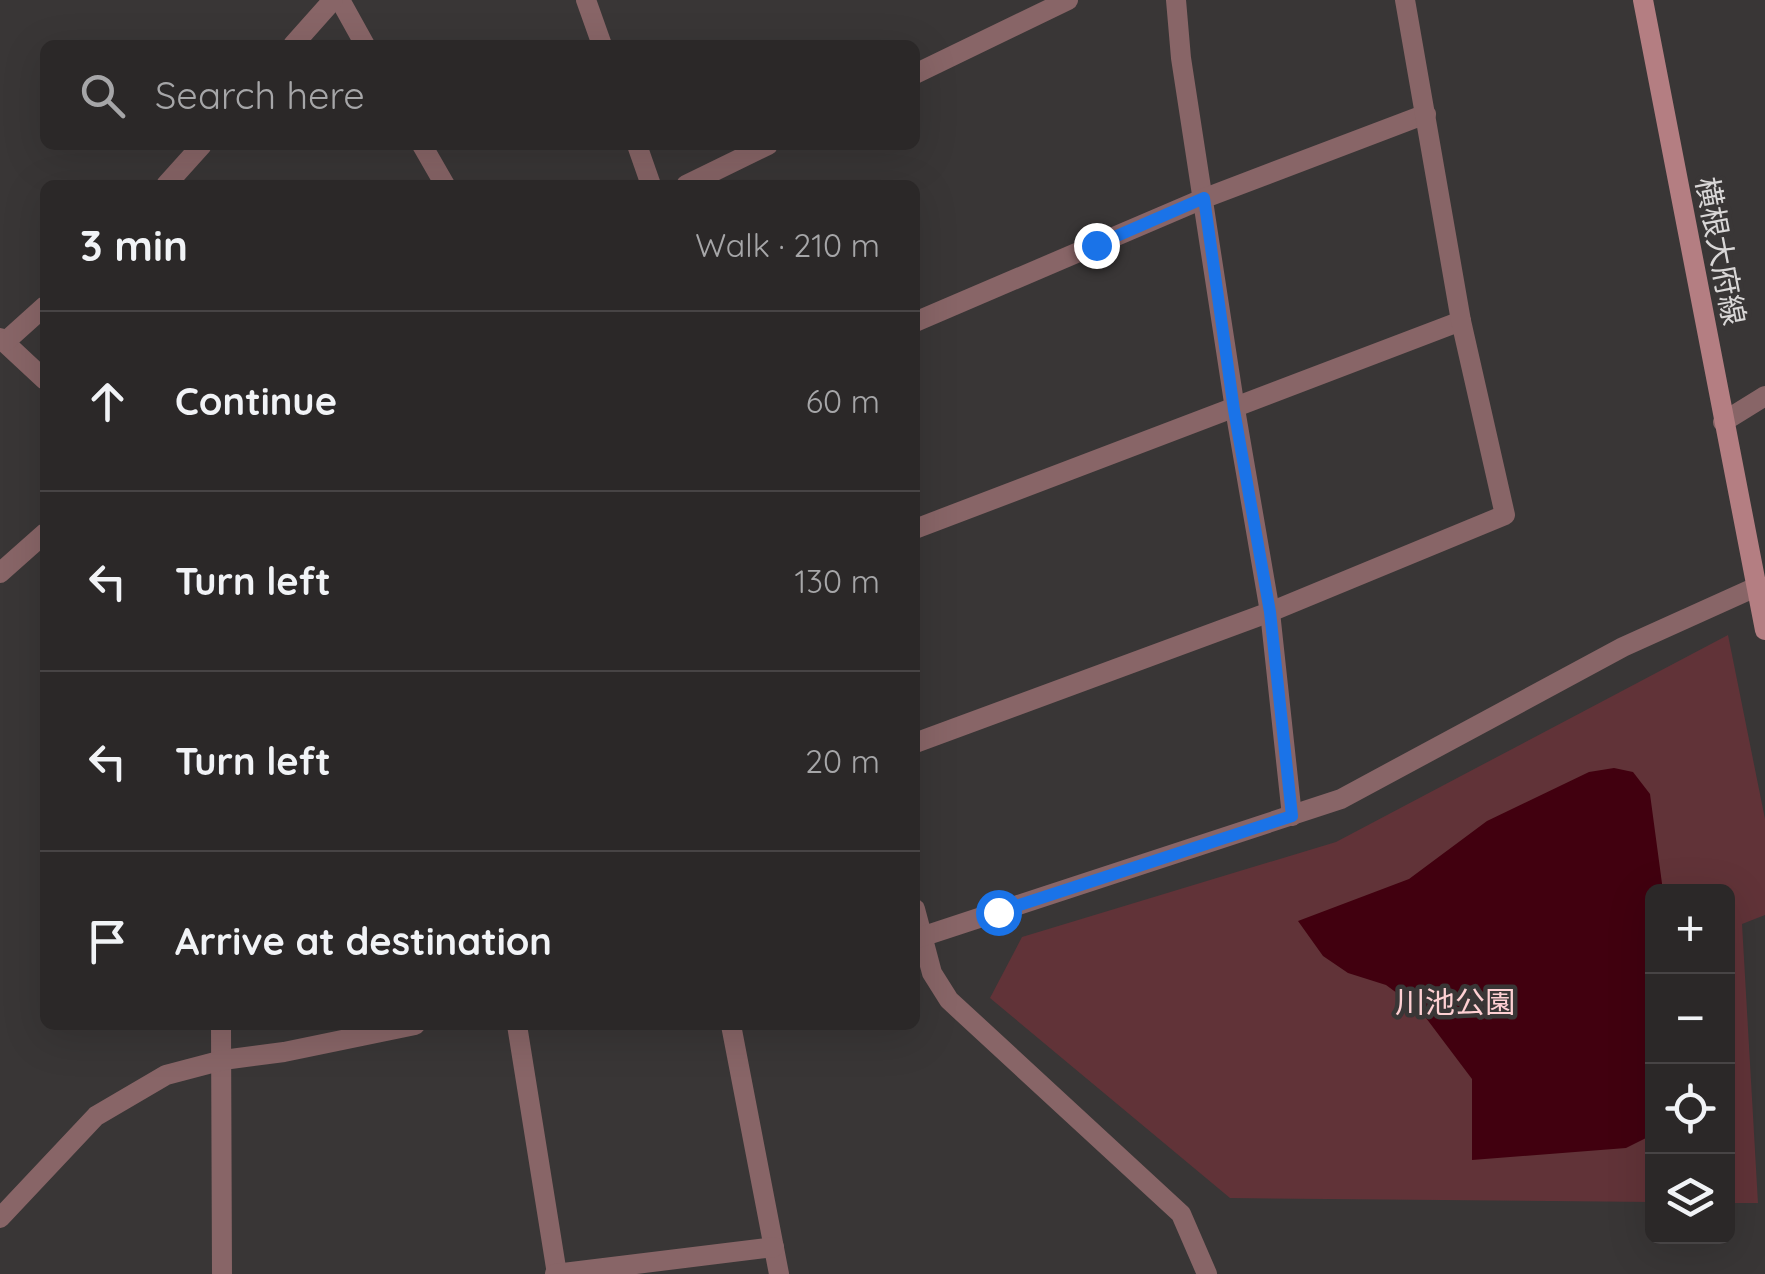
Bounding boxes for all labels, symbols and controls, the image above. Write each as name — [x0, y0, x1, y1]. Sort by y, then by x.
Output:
search box — [40, 40, 920, 150]
icon: search — [75, 68, 130, 123]
text: Search here — [155, 71, 365, 119]
street label: 横根大府線 — [1688, 174, 1754, 328]
text: 3 min — [80, 219, 188, 272]
route end — [1074, 223, 1120, 269]
text: Walk · 210 m — [695, 225, 880, 265]
icon: ahead — [80, 374, 135, 429]
text: Continue — [175, 377, 337, 425]
text: 60 m — [806, 381, 880, 421]
icon: left — [80, 554, 135, 609]
text: Turn left — [175, 557, 331, 605]
text: 130 m — [794, 561, 880, 601]
icon: left — [80, 734, 135, 789]
text: Turn left — [175, 737, 331, 785]
text: 20 m — [805, 741, 880, 781]
map controls — [1645, 884, 1735, 1244]
button: + — [1645, 884, 1735, 974]
route start — [976, 890, 1022, 936]
icon: arrive — [80, 914, 135, 969]
text: Arrive at destination — [175, 917, 552, 965]
button: − — [1645, 974, 1735, 1064]
park label: 川池公園 — [1395, 983, 1515, 1021]
button: locate — [1645, 1064, 1735, 1154]
button: layers — [1645, 1154, 1735, 1244]

